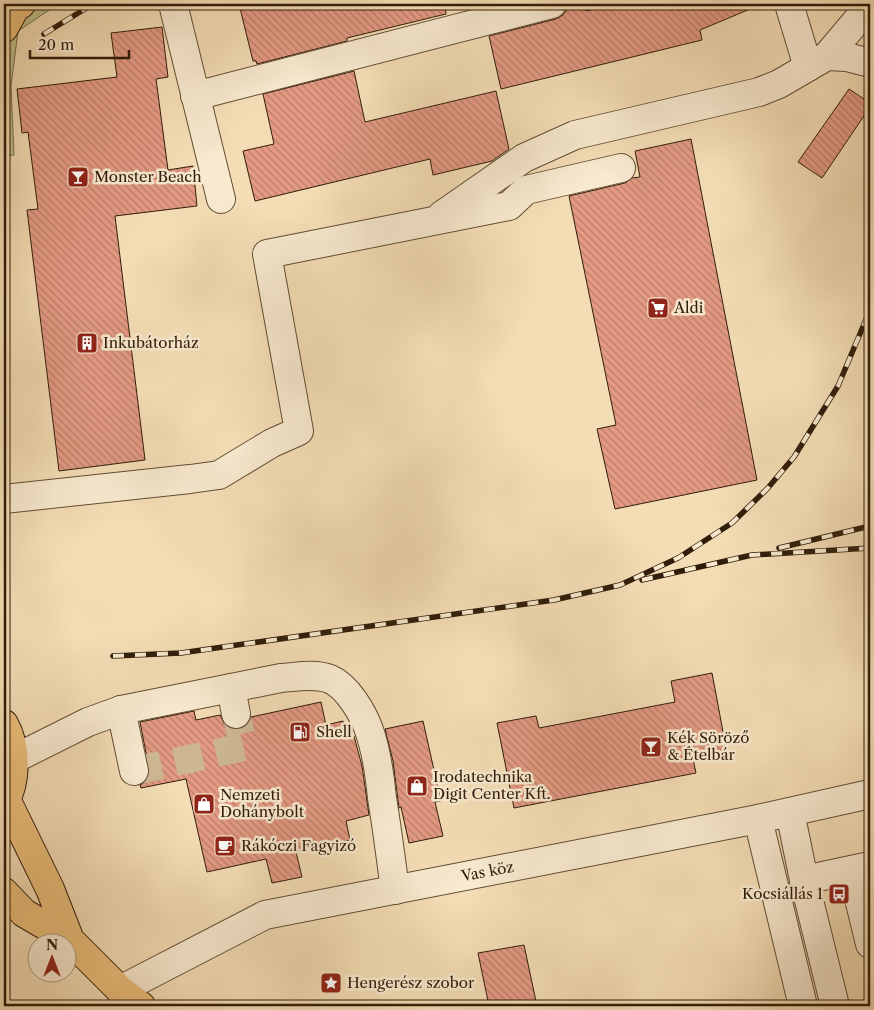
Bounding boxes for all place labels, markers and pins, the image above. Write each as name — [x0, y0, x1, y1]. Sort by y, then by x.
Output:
bar icon: Monster Beach — [66, 165, 90, 189]
place label: Monster Beach — [94, 167, 202, 186]
supermarket icon: Aldi — [646, 296, 670, 320]
place label: Aldi — [673, 298, 704, 317]
building icon: Inkubátorház — [75, 331, 99, 355]
place label: Inkubátorház — [103, 333, 199, 352]
fuel station icon: Shell — [288, 720, 312, 744]
place label: Shell — [316, 722, 352, 741]
place label: Kék Söröző & Ételbár — [667, 728, 749, 764]
bar icon: Kék Söröző & Ételbár — [639, 735, 663, 759]
place label: Irodatechnika Digit Center Kft. — [433, 767, 551, 803]
shop icon: Irodatechnika Digit Center Kft. — [405, 774, 429, 798]
place label: Nemzeti Dohánybolt — [220, 785, 305, 821]
shop icon: Nemzeti Dohánybolt — [192, 792, 216, 816]
cafe icon: Rákóczi Fagyizó — [213, 834, 237, 858]
place label: Rákóczi Fagyizó — [241, 836, 356, 855]
bus stop icon: Kocsiállás 1 — [827, 882, 851, 906]
place label: Kocsiállás 1 — [742, 884, 824, 903]
place icon: Hengerész szobor — [319, 971, 343, 995]
place label: Hengerész szobor — [347, 973, 475, 992]

